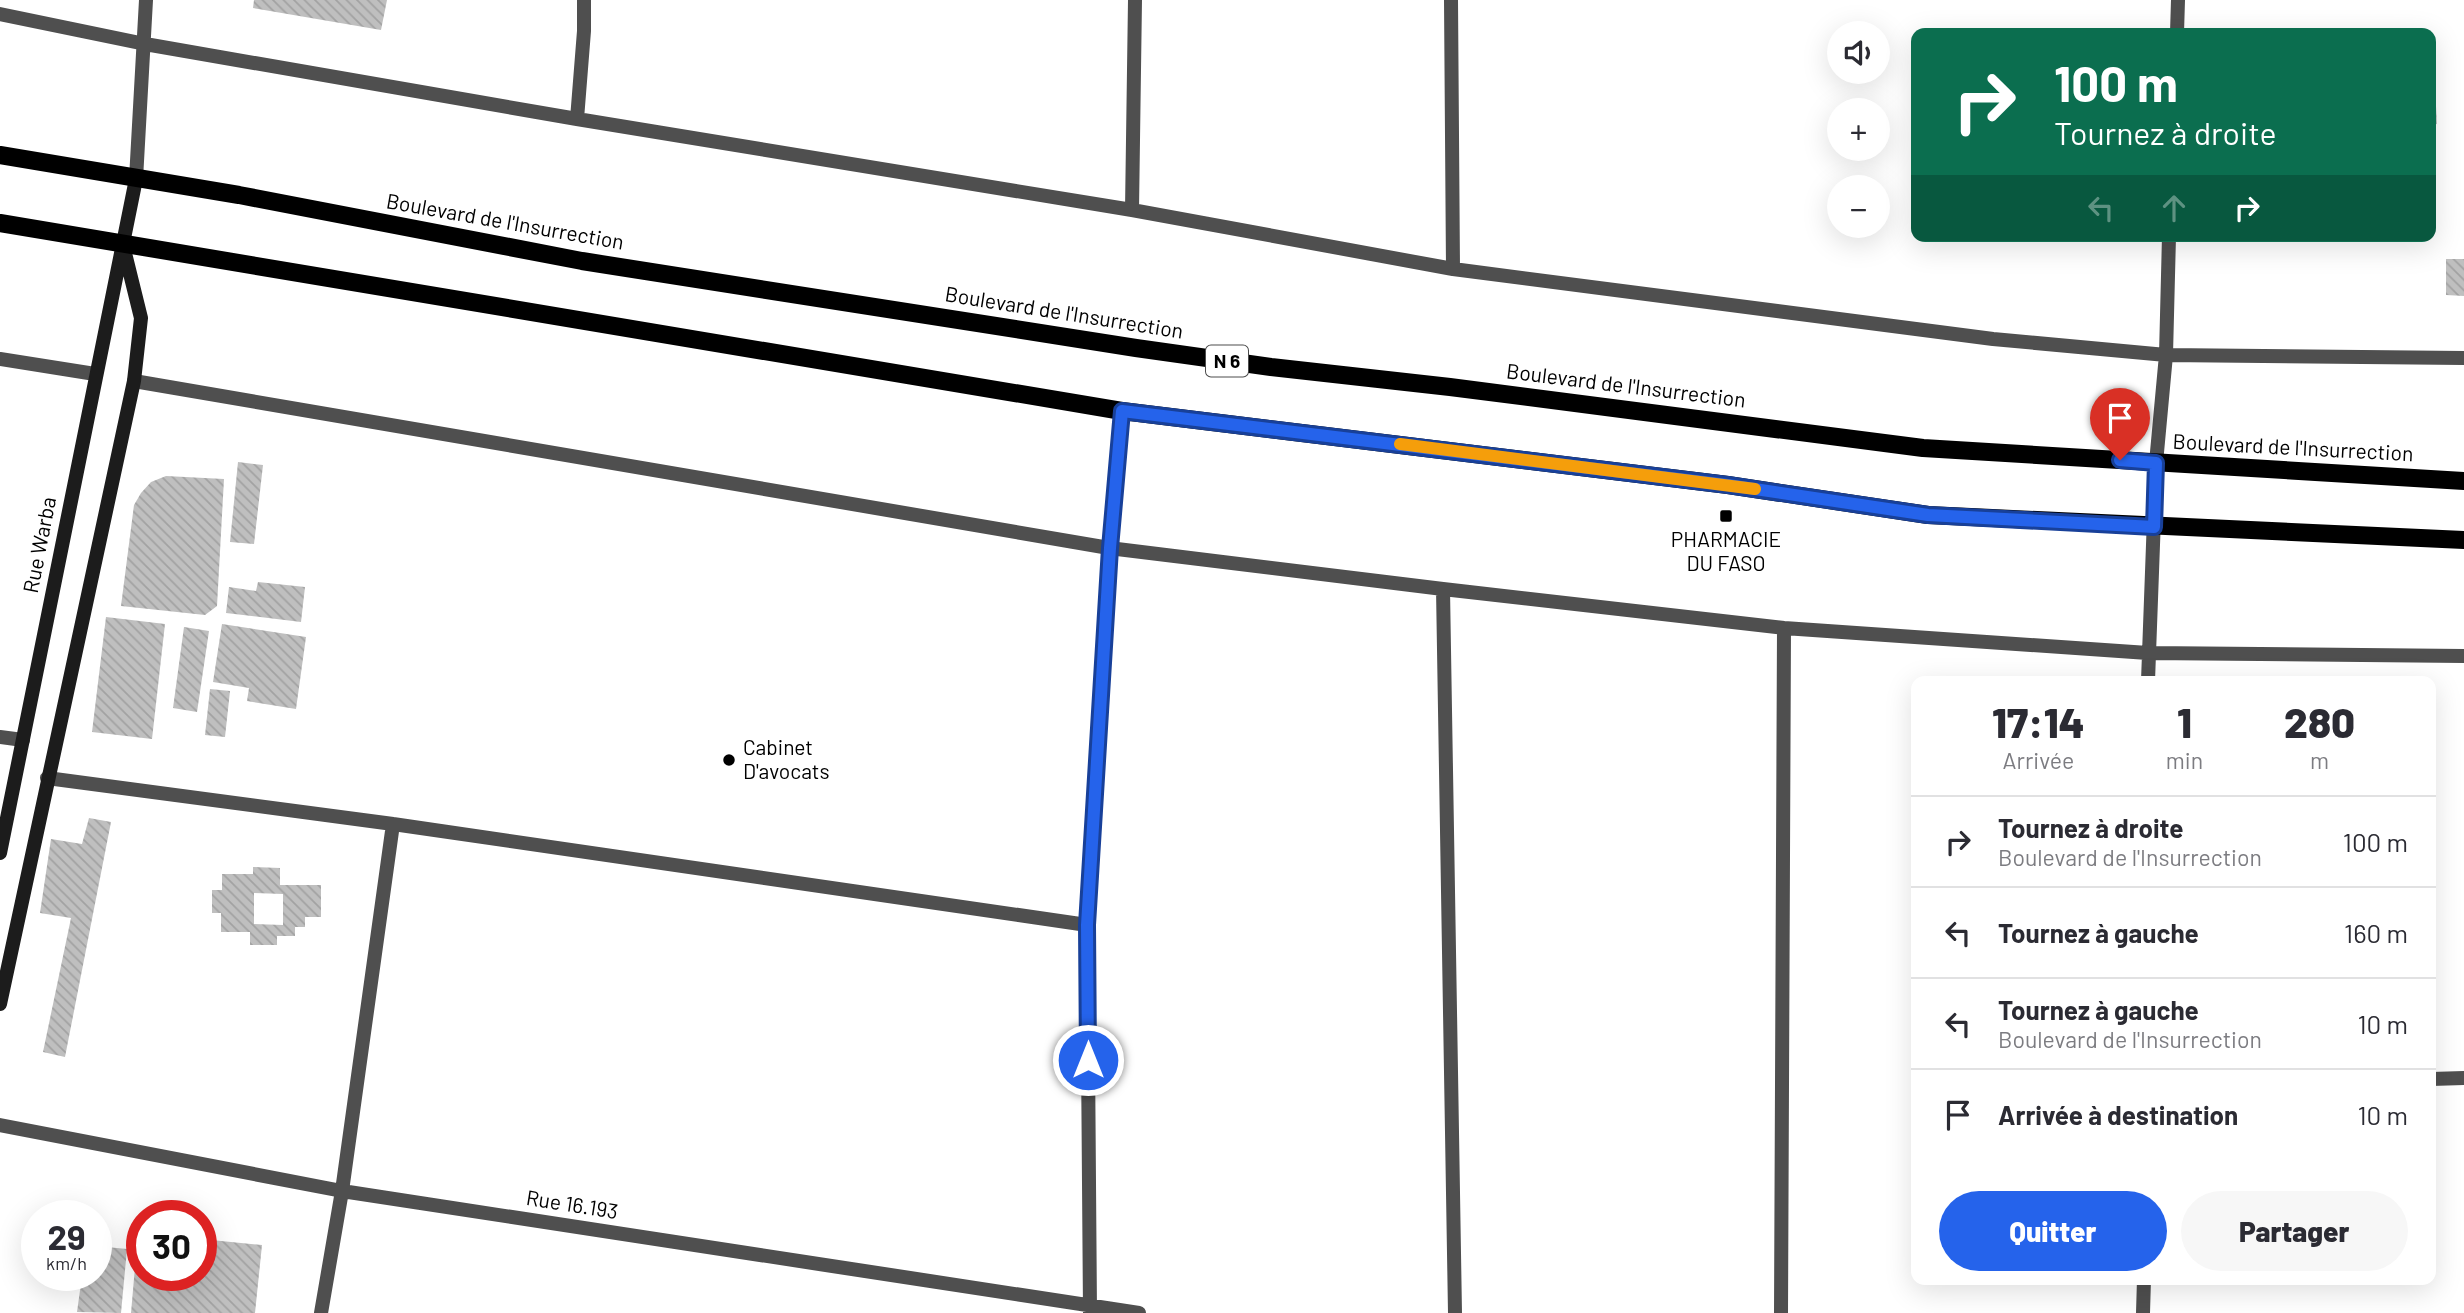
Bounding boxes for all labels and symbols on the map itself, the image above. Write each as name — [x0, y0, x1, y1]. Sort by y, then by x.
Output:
street label: Boulevard de l'Insurrection — [384, 187, 626, 254]
street label: Boulevard de l'Insurrection — [943, 280, 1185, 343]
road number: N 6 — [1206, 346, 1248, 376]
street label: Boulevard de l'Insurrection — [1505, 357, 1747, 412]
pin — [2090, 388, 2150, 460]
street label: Boulevard de l'Insurrection — [2172, 428, 2414, 465]
street label: Rue Warba — [17, 494, 60, 595]
marker: PHARMACIE DU FASO — [1718, 508, 1734, 524]
place label: PHARMACIE DU FASO — [1671, 526, 1781, 575]
place label: Cabinet D'avocats — [743, 734, 830, 783]
marker: Cabinet D'avocats — [721, 752, 737, 768]
position arrow — [1051, 1023, 1125, 1097]
street label: Rue 16.193 — [525, 1184, 620, 1223]
speed limit sign: 30 — [126, 1200, 217, 1291]

